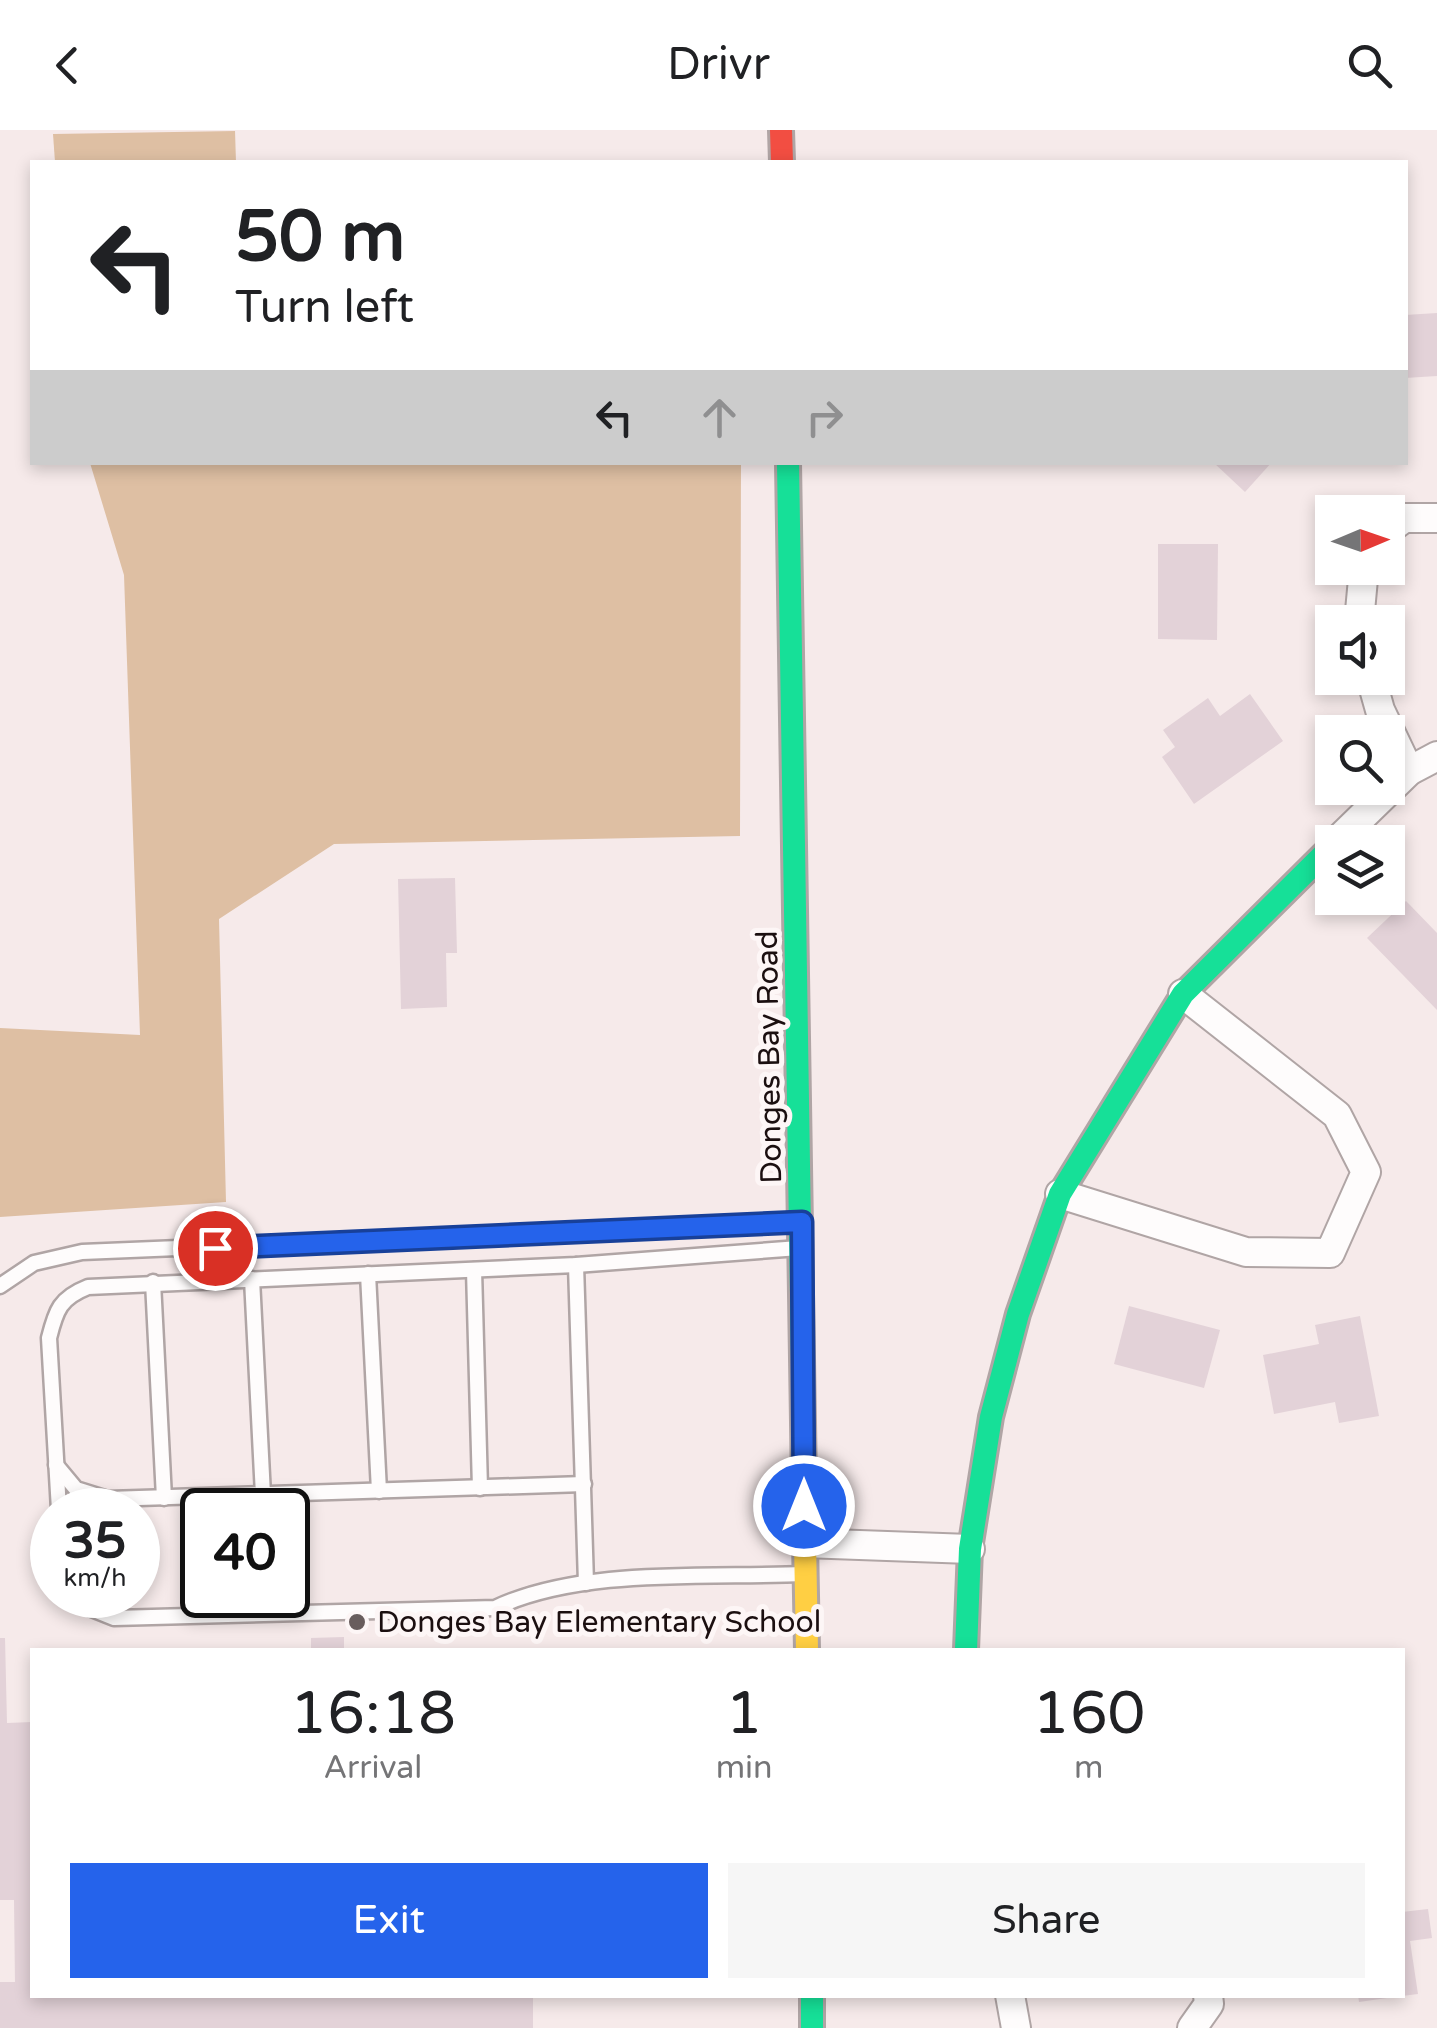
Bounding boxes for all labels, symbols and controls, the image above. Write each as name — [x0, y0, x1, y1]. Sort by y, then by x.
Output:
icon: back — [40, 38, 95, 93]
text: Drivr — [667, 38, 770, 92]
icon: search — [1342, 38, 1397, 93]
text: 50 m — [235, 196, 405, 280]
icon: left — [70, 200, 200, 330]
text: Turn left — [235, 281, 414, 335]
icon: left — [587, 390, 642, 445]
icon: ahead — [692, 390, 747, 445]
icon: right — [797, 390, 852, 445]
north arrow — [1315, 495, 1405, 585]
map controls — [1315, 495, 1405, 915]
button: sound — [1315, 605, 1405, 695]
button: search — [1315, 715, 1405, 805]
button: layers — [1315, 825, 1405, 915]
street label: Donges Bay Road — [749, 930, 790, 1184]
pin — [173, 1206, 258, 1291]
icon: arrive — [188, 1221, 243, 1276]
position arrow — [752, 1454, 856, 1558]
speed limit sign: 40 — [180, 1488, 310, 1618]
text: 35 — [64, 1511, 126, 1571]
text: km/h — [64, 1563, 126, 1593]
place label: Donges Bay Elementary School — [377, 1604, 821, 1641]
marker: Donges Bay Elementary School — [346, 1611, 368, 1633]
text: 16:18 — [290, 1678, 456, 1750]
text: 1 — [725, 1678, 763, 1750]
text: 160 — [1032, 1678, 1145, 1750]
text: Arrival — [323, 1749, 422, 1787]
text: min — [716, 1749, 773, 1787]
text: m — [1074, 1749, 1103, 1787]
button: Exit — [70, 1863, 708, 1978]
button: Share — [728, 1863, 1365, 1978]

